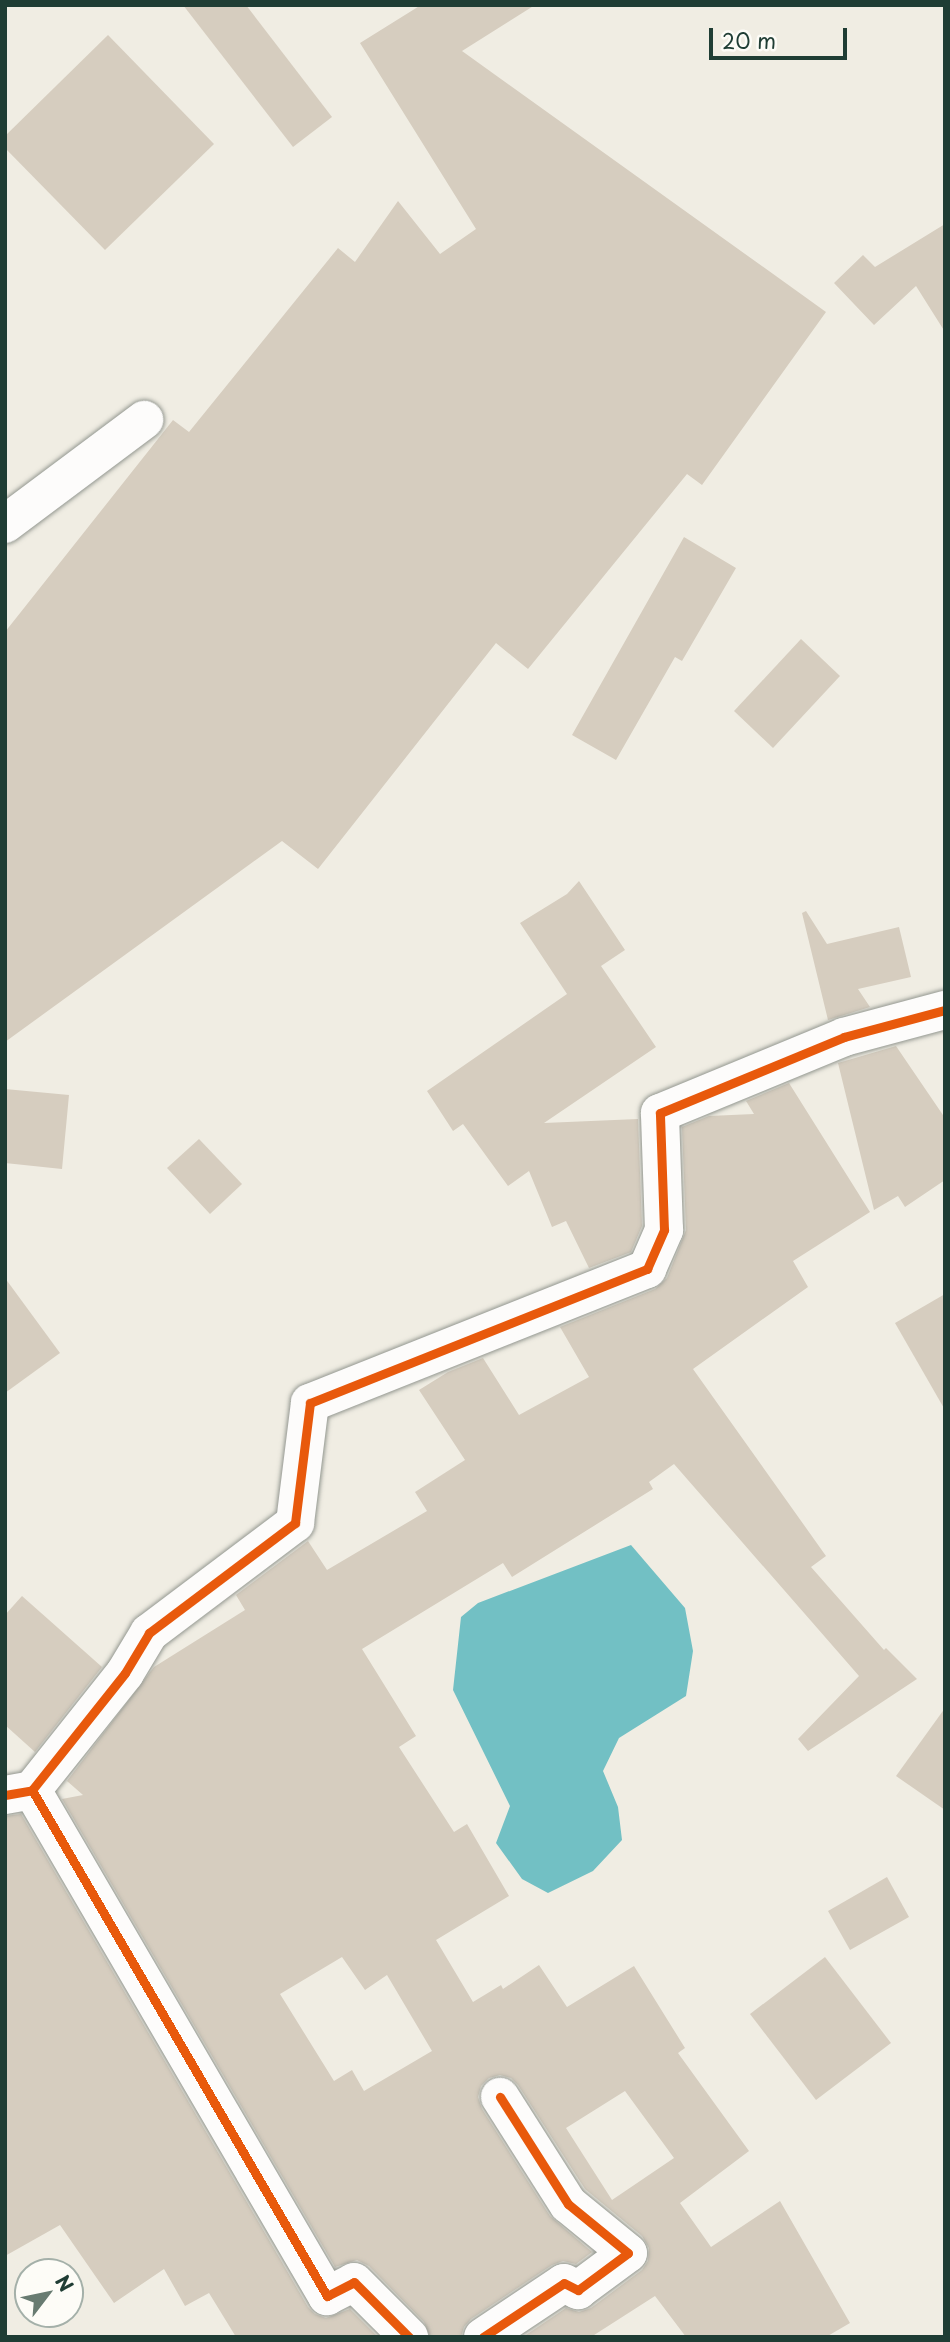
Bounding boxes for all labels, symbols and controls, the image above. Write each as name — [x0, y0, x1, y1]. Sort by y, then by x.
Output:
scale bar — [712, 14, 850, 58]
text: 20 m — [722, 24, 776, 56]
north arrow — [14, 2258, 84, 2328]
text: N — [49, 2269, 81, 2297]

